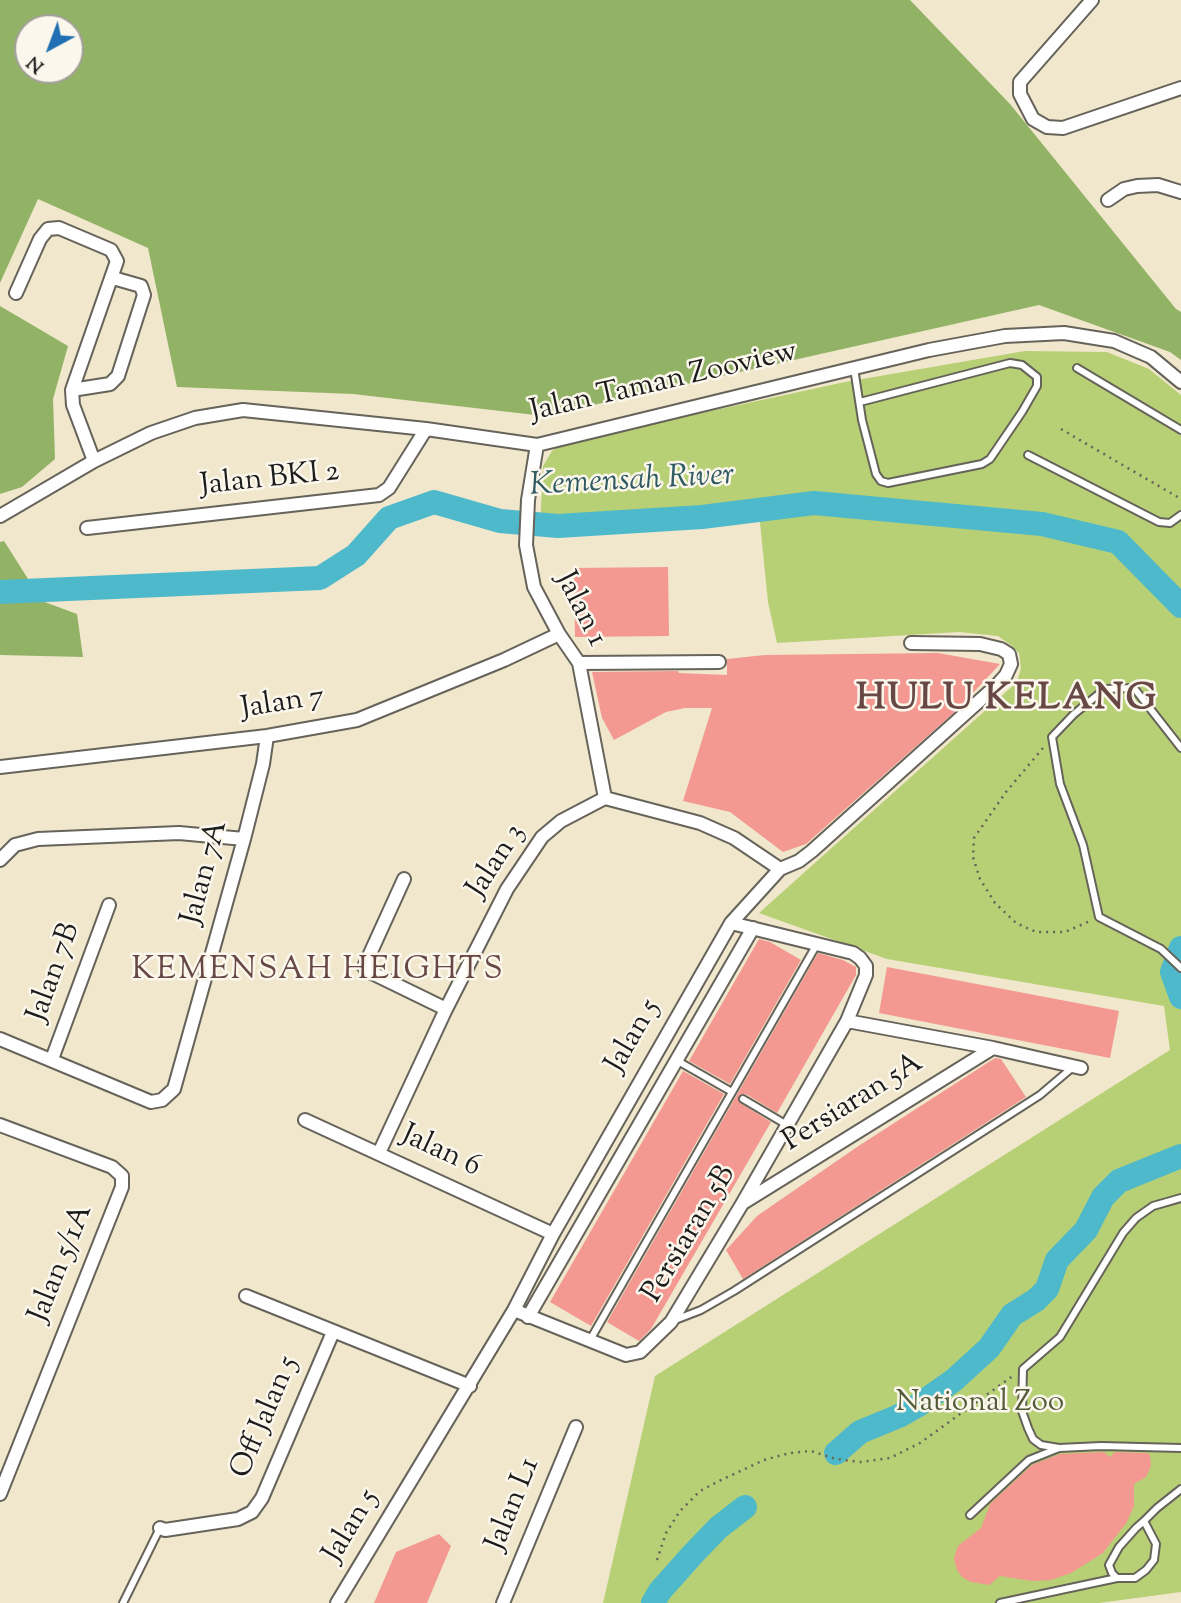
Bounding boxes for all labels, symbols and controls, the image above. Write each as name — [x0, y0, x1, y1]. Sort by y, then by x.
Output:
north arrow — [14, 14, 84, 84]
text: N — [22, 49, 51, 79]
street label: Jalan Taman Zooview — [527, 336, 801, 432]
street label: Jalan BKI 2 — [199, 456, 341, 506]
water label: Kemensah River — [529, 458, 735, 508]
street label: Jalan 1 — [545, 567, 613, 653]
district label: HULU KELANG — [857, 680, 1157, 724]
street label: Jalan 7 — [239, 681, 327, 729]
street label: Jalan 7A — [176, 817, 238, 929]
street label: Jalan 3 — [461, 818, 535, 906]
street label: Jalan 7B — [22, 919, 90, 1027]
district label: KEMENSAH HEIGHTS — [133, 954, 503, 992]
street label: Jalan 5 — [600, 994, 670, 1080]
street label: Persiaran 5A — [777, 1047, 931, 1161]
street label: Jalan 6 — [394, 1119, 486, 1187]
street label: Persiaran 5B — [636, 1160, 746, 1310]
street label: Jalan 5/1A — [23, 1200, 103, 1328]
street label: Off Jalan 5 — [225, 1351, 309, 1485]
park label: National Zoo — [896, 1387, 1064, 1423]
street label: Jalan L1 — [480, 1453, 550, 1557]
street label: Jalan 5 — [317, 1484, 389, 1570]

